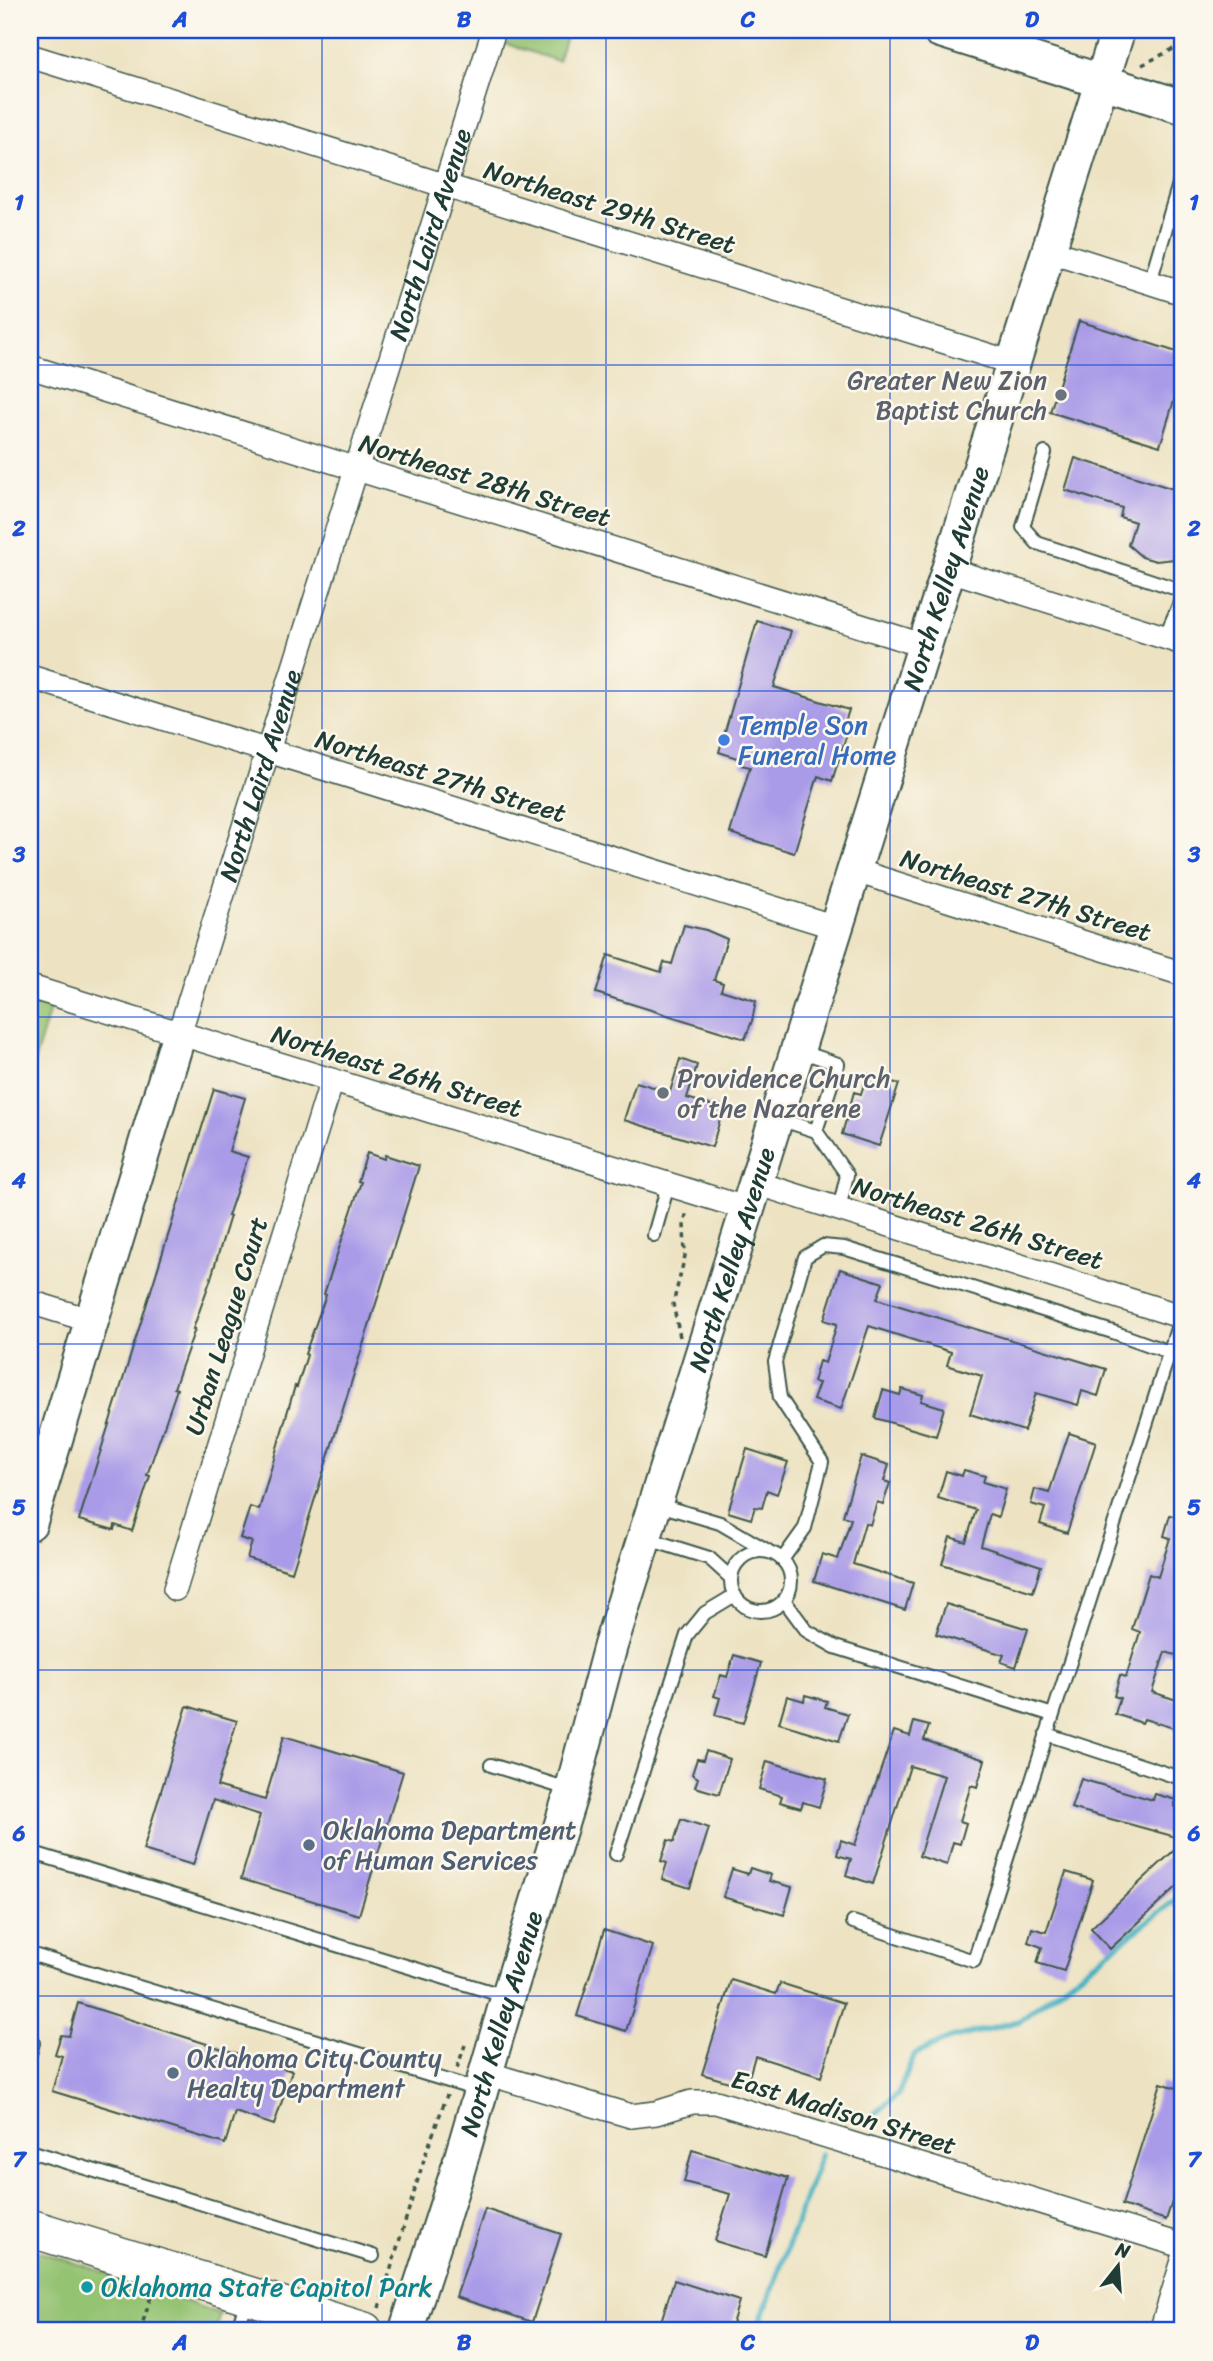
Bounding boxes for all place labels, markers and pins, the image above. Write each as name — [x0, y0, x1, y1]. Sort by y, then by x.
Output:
place label: Greater New Zion Baptist Church — [847, 357, 1047, 433]
marker: Greater New Zion Baptist Church — [1053, 387, 1069, 403]
place label: Temple Son Funeral Home — [738, 702, 896, 778]
marker: Temple Son Funeral Home — [716, 732, 732, 748]
place label: Providence Church of the Nazarene — [677, 1055, 890, 1131]
marker: Providence Church of the Nazarene — [655, 1085, 671, 1101]
place label: Oklahoma Department of Human Services — [323, 1807, 576, 1883]
marker: Oklahoma Department of Human Services — [301, 1837, 317, 1853]
place label: Oklahoma City County Healty Department — [187, 2035, 442, 2111]
marker: Oklahoma City County Healty Department — [165, 2065, 181, 2081]
place label: Oklahoma State Capitol Park — [101, 2264, 432, 2310]
marker: Oklahoma State Capitol Park — [79, 2279, 95, 2295]

